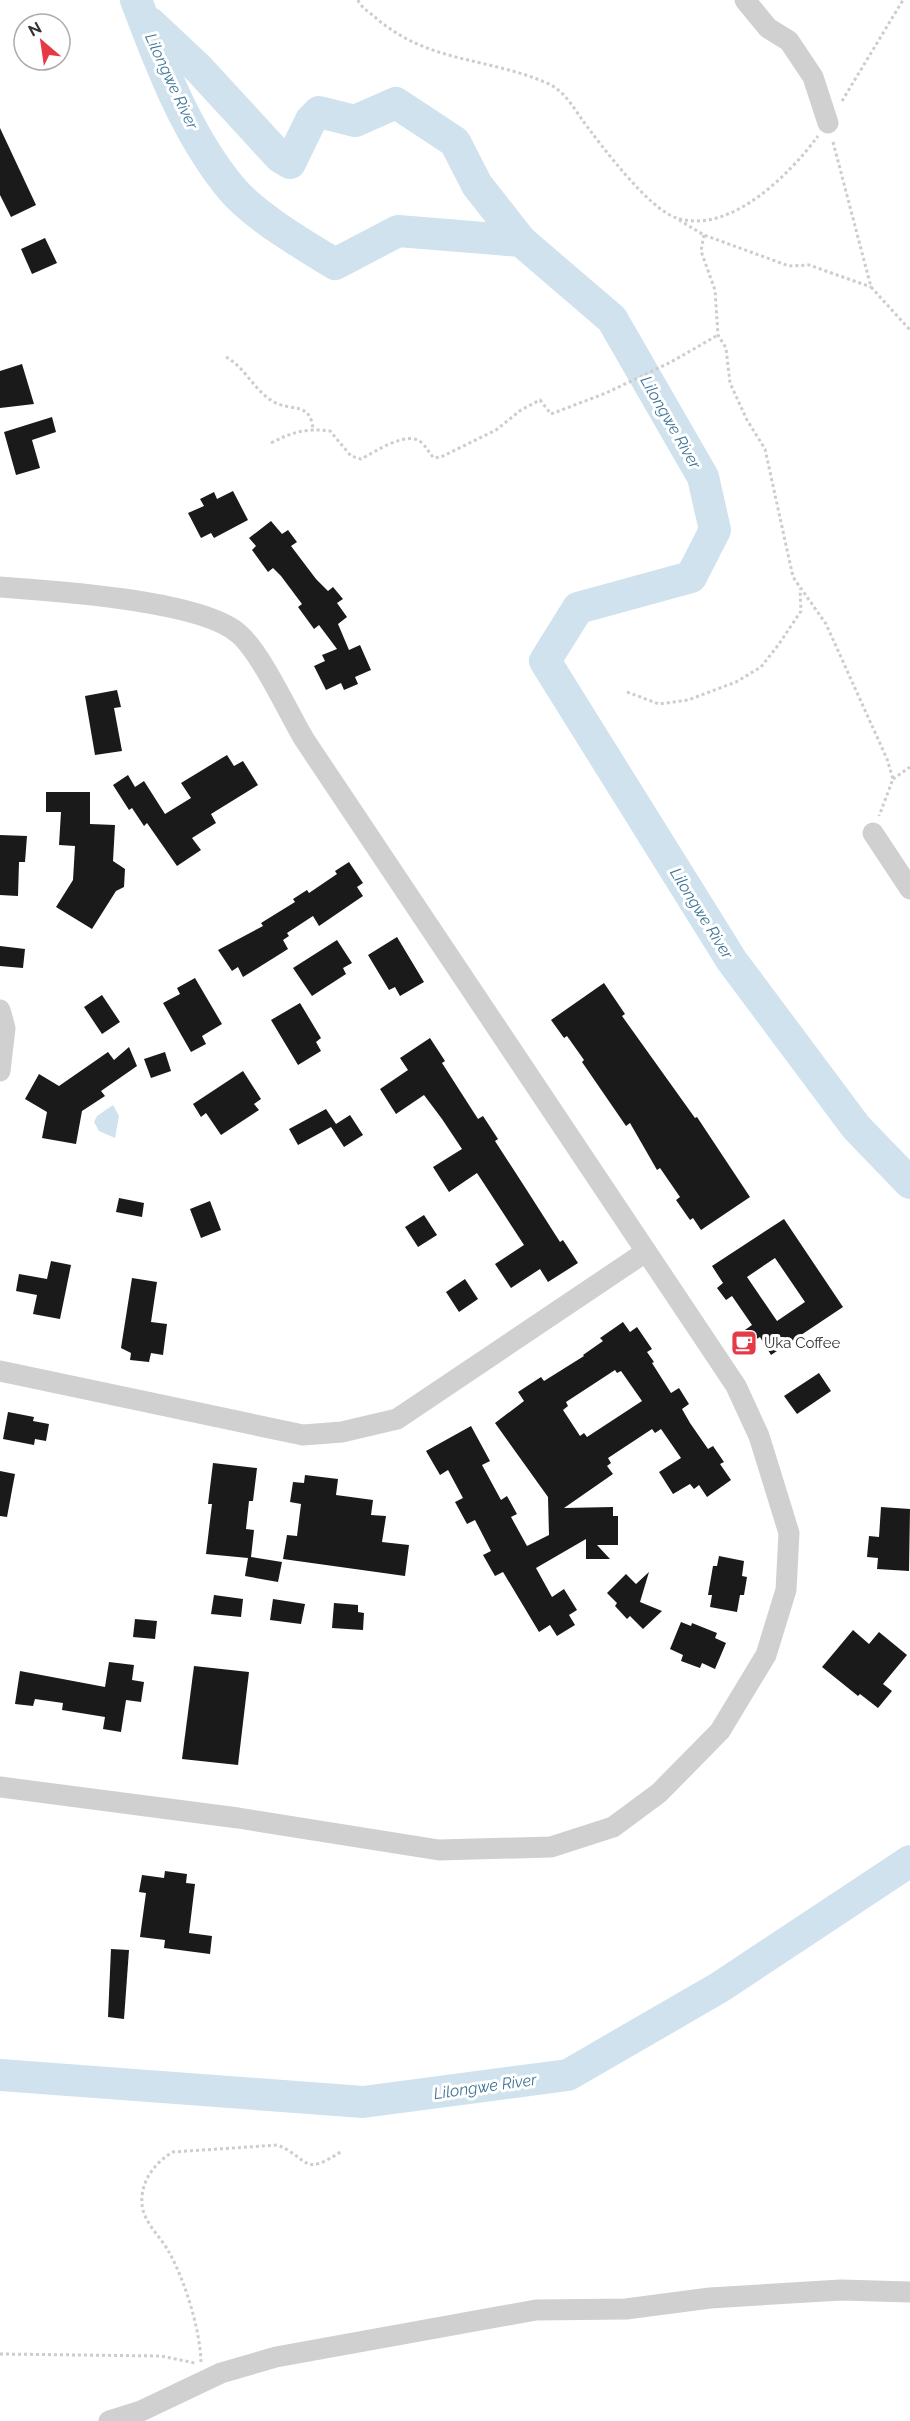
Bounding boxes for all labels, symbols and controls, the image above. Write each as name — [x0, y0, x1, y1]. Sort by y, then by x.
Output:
north arrow — [12, 12, 72, 72]
text: N — [25, 18, 45, 41]
water label: Lilongwe River — [141, 30, 202, 133]
water label: Lilongwe River — [636, 373, 705, 472]
water label: Lilongwe River — [666, 864, 737, 963]
cafe icon: Uka Coffee — [729, 1328, 759, 1358]
place label: Uka Coffee — [764, 1334, 841, 1352]
water label: Lilongwe River — [432, 2070, 538, 2103]

